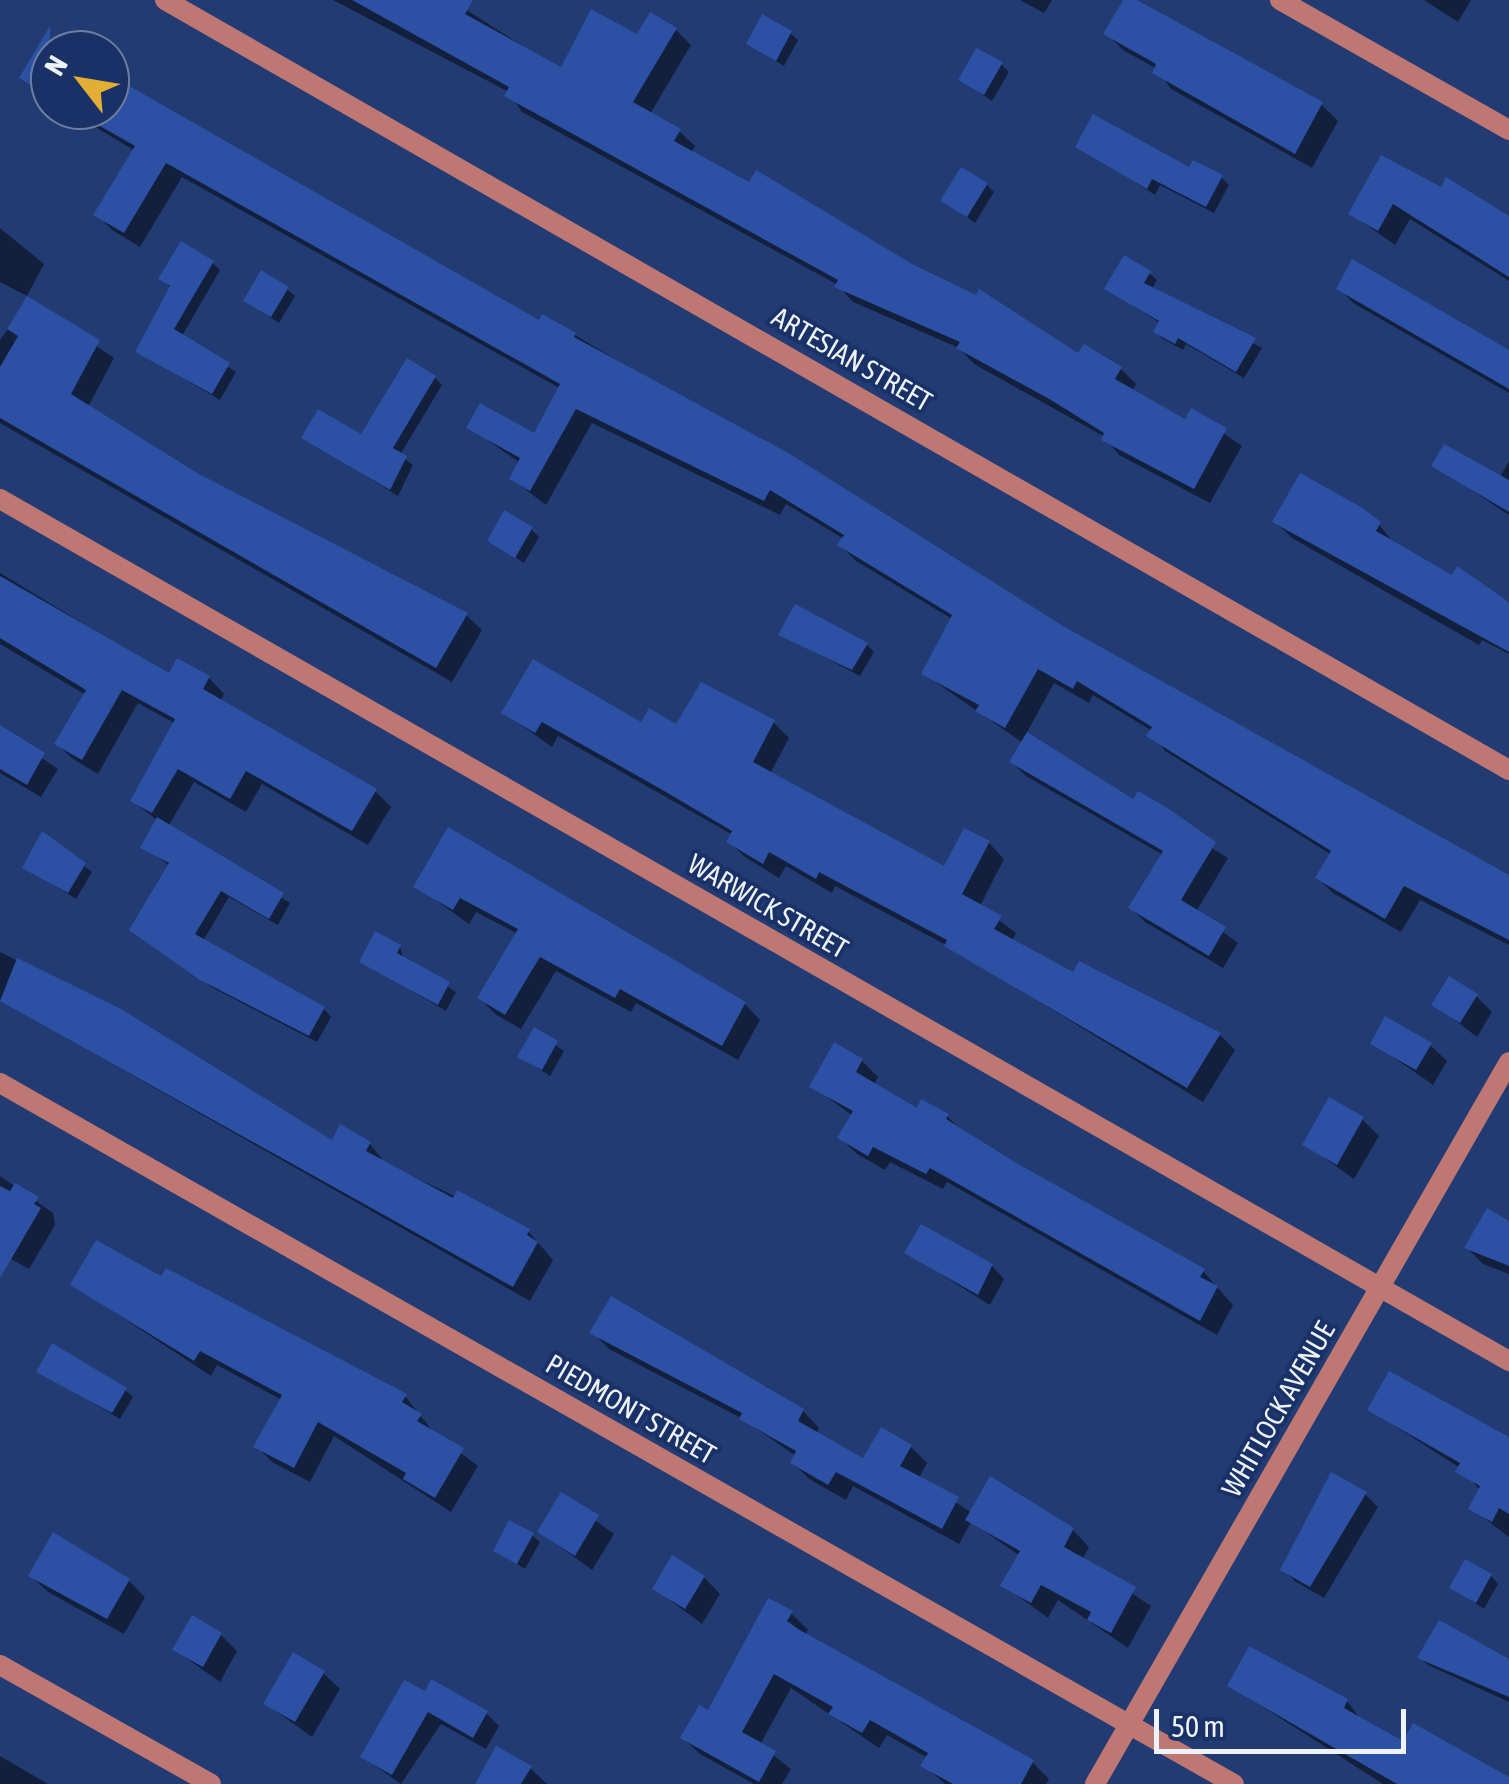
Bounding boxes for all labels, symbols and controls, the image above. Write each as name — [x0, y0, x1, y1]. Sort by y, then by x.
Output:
north arrow — [30, 30, 130, 130]
text: N — [38, 50, 74, 81]
street label: ARTESIAN STREET — [766, 300, 938, 418]
street label: WARWICK STREET — [682, 847, 854, 965]
street label: WHITLOCK AVENUE — [1214, 1315, 1342, 1503]
street label: PIEDMONT STREET — [540, 1347, 722, 1471]
scale bar — [1159, 1689, 1412, 1751]
text: 50 m — [1171, 1709, 1225, 1743]

